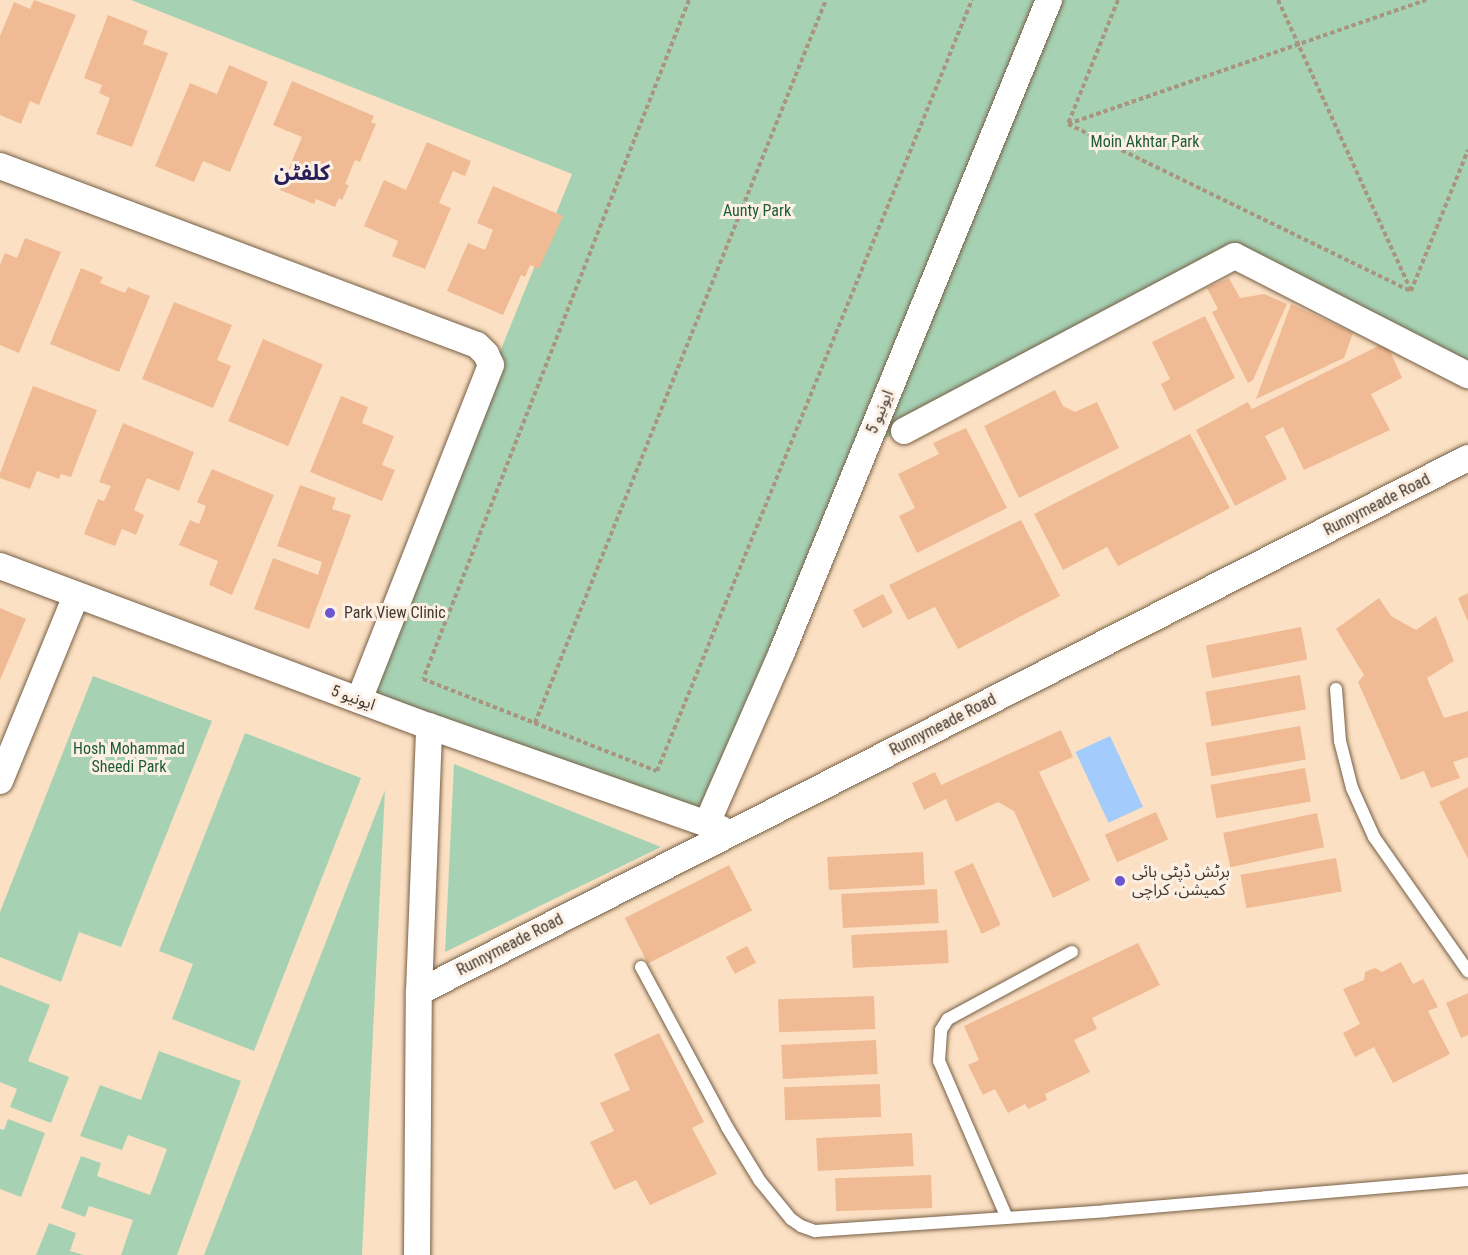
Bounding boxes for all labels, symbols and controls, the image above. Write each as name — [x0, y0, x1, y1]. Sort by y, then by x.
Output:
park label: Moin Akhtar Park — [1091, 132, 1199, 152]
district label: کلفٹن — [274, 160, 330, 186]
park label: Aunty Park — [723, 201, 791, 221]
street label: ایونیو 5 — [863, 387, 897, 437]
street label: Runnymeade Road — [1321, 470, 1433, 540]
place label: Park View Clinic — [344, 603, 446, 623]
marker: Park View Clinic — [321, 604, 339, 622]
street label: ایونیو 5 — [328, 681, 378, 715]
street label: Runnymeade Road — [887, 690, 999, 760]
park label: Hosh Mohammad Sheedi Park — [73, 739, 185, 777]
place label: برٹش ڈپٹی ہائی کمیشن، کراچی — [1132, 862, 1230, 900]
marker: برٹش ڈپٹی ہائی کمیشن، کراچی — [1113, 874, 1127, 888]
street label: Runnymeade Road — [454, 910, 566, 980]

